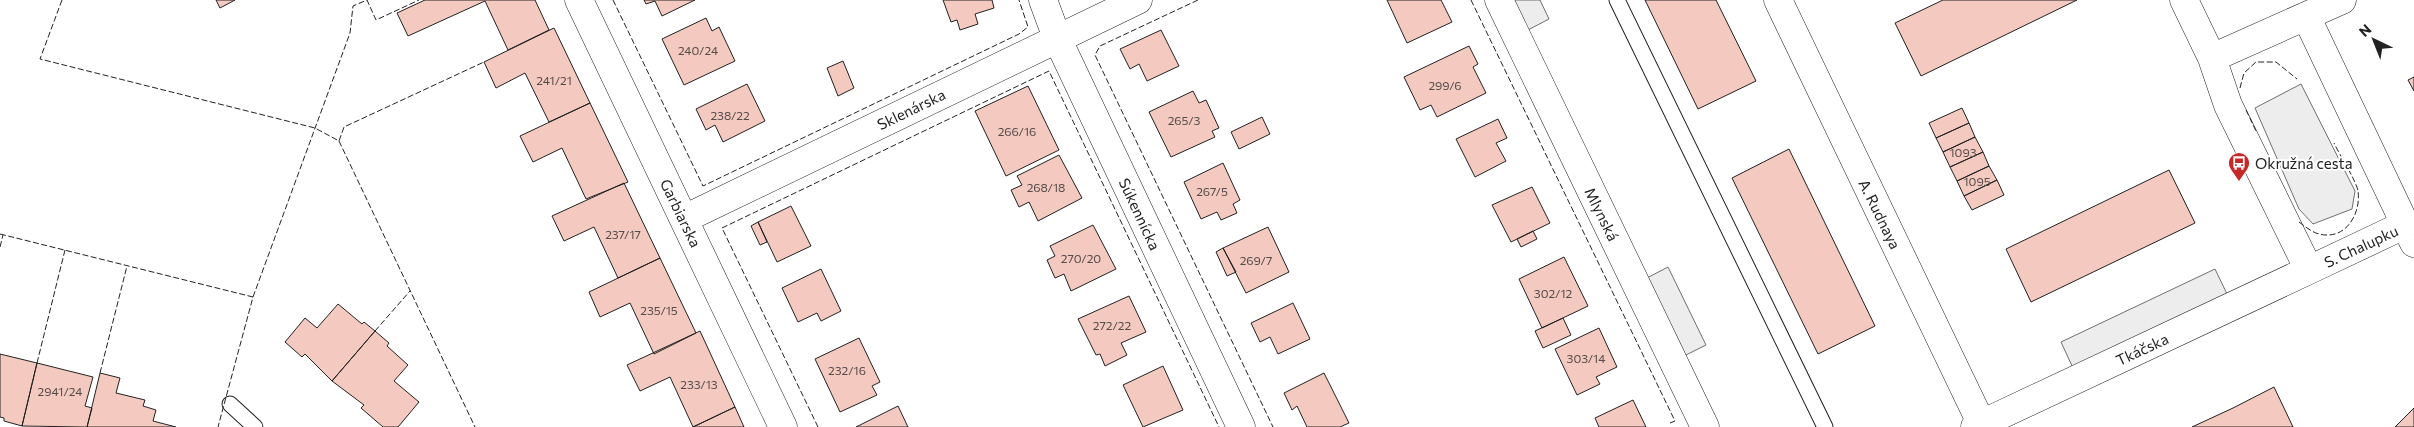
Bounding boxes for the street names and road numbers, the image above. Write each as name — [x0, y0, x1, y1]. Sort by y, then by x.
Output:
street label: Sklenárska — [874, 85, 948, 133]
street label: Súkennícka — [1116, 175, 1164, 253]
street label: Garbiarska — [657, 176, 705, 250]
street label: A. Rudnaya — [1855, 176, 1905, 252]
street label: Mlynská — [1581, 184, 1623, 244]
street label: S. Chalupku — [2321, 221, 2401, 271]
street label: Tkáčska — [2113, 329, 2171, 369]

